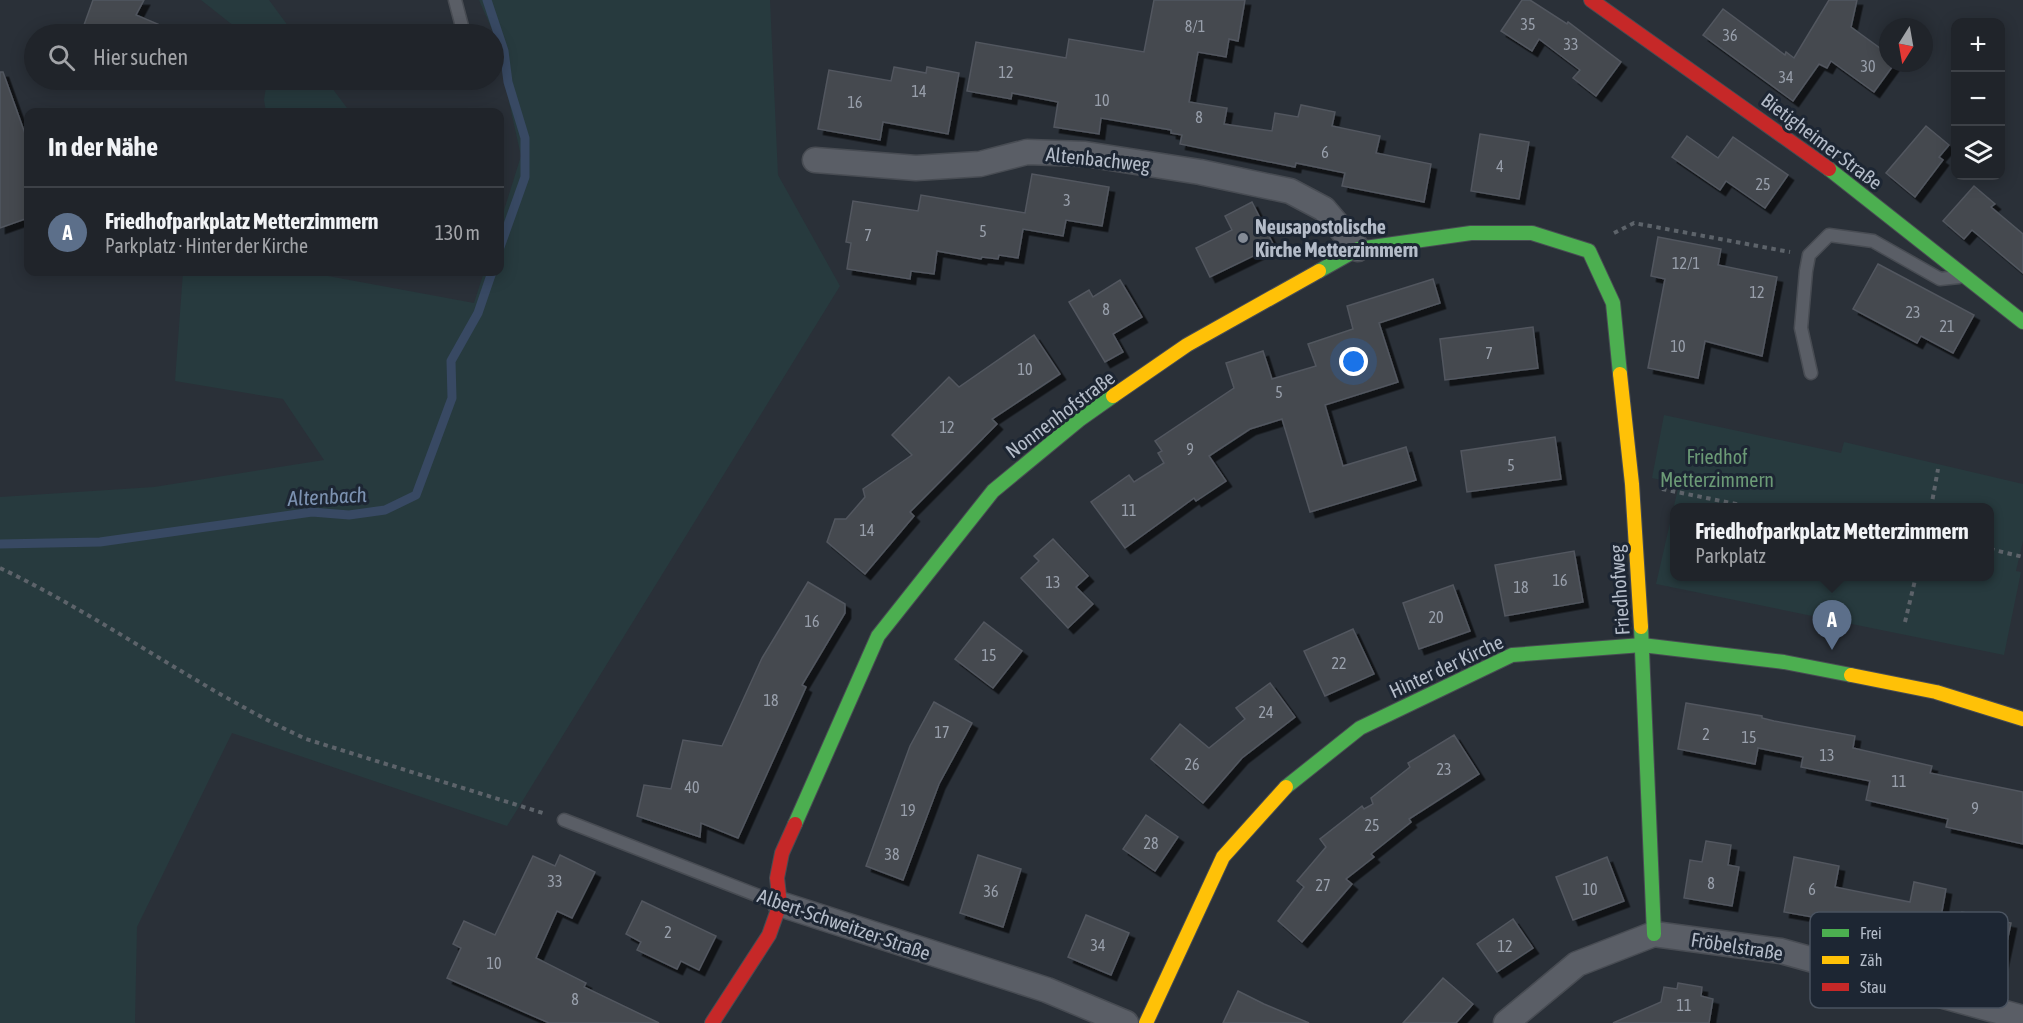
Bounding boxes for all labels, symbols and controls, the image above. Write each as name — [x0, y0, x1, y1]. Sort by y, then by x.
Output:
house number: 35 — [1520, 15, 1536, 33]
house number: 8/1 — [1185, 17, 1205, 35]
north arrow — [1879, 18, 1933, 72]
map controls — [1951, 18, 2005, 180]
button: + — [1951, 18, 2005, 72]
search box — [24, 24, 504, 90]
house number: 36 — [1722, 26, 1738, 44]
house number: 33 — [1563, 35, 1579, 53]
icon: search — [45, 41, 78, 74]
text: Hier suchen — [93, 44, 188, 70]
house number: 30 — [1860, 57, 1876, 75]
house number: 12 — [998, 63, 1014, 81]
house number: 34 — [1778, 68, 1794, 86]
button: − — [1951, 72, 2005, 126]
house number: 14 — [911, 82, 927, 100]
street label: Bietigheimer Straße — [1757, 88, 1887, 194]
house number: 10 — [1094, 91, 1110, 109]
house number: 16 — [847, 93, 863, 111]
house number: 8 — [1195, 108, 1203, 126]
button: layers — [1951, 126, 2005, 180]
text: In der Nähe — [48, 132, 158, 162]
street label: Altenbachweg — [1045, 142, 1152, 176]
house number: 6 — [1321, 143, 1329, 161]
house number: 4 — [1496, 157, 1504, 175]
house number: 25 — [1755, 175, 1771, 193]
house number: 3 — [1063, 191, 1071, 209]
text: Friedhofparkplatz Metterzimmern — [105, 208, 378, 234]
place label: Neusapostolische Kirche Metterzimmern — [1255, 215, 1418, 261]
text: A — [63, 221, 72, 244]
text: 130 m — [435, 221, 480, 244]
house number: 5 — [979, 222, 987, 240]
house number: 7 — [864, 226, 872, 244]
marker: Neusapostolische Kirche Metterzimmern — [1236, 231, 1250, 245]
text: Parkplatz · Hinter der Kirche — [105, 234, 308, 257]
house number: 12/1 — [1672, 254, 1700, 272]
house number: 12 — [1749, 283, 1765, 301]
house number: 8 — [1102, 300, 1110, 318]
house number: 23 — [1905, 303, 1921, 321]
house number: 21 — [1939, 317, 1955, 335]
house number: 10 — [1670, 337, 1686, 355]
house number: 7 — [1485, 344, 1493, 362]
your location — [1339, 347, 1368, 376]
house number: 10 — [1017, 360, 1033, 378]
street label: Nonnenhofstraße — [1001, 366, 1119, 462]
house number: 5 — [1275, 383, 1283, 401]
house number: 12 — [939, 418, 955, 436]
house number: 9 — [1186, 440, 1194, 458]
park label: Friedhof Metterzimmern — [1660, 445, 1774, 491]
house number: 5 — [1507, 456, 1515, 474]
water label: Altenbach — [286, 482, 367, 510]
house number: 11 — [1121, 501, 1137, 519]
popup — [1670, 503, 1994, 581]
text: Friedhofparkplatz Metterzimmern — [1695, 518, 1969, 544]
house number: 14 — [859, 521, 875, 539]
street label: Friedhofweg — [1604, 544, 1634, 636]
text: Parkplatz — [1695, 544, 1766, 567]
house number: 16 — [1552, 571, 1568, 589]
house number: 13 — [1045, 573, 1061, 591]
house number: 18 — [1513, 578, 1529, 596]
pin: A — [1812, 600, 1852, 650]
house number: 20 — [1428, 608, 1444, 626]
house number: 16 — [804, 612, 820, 630]
street label: Hinter der Kirche — [1385, 630, 1507, 702]
house number: 15 — [981, 646, 997, 664]
house number: 22 — [1331, 654, 1347, 672]
house number: 18 — [763, 691, 779, 709]
house number: 24 — [1258, 703, 1274, 721]
house number: 17 — [934, 723, 950, 741]
house number: 2 — [1702, 725, 1710, 743]
house number: 15 — [1741, 728, 1757, 746]
house number: 13 — [1819, 746, 1835, 764]
house number: 26 — [1184, 755, 1200, 773]
house number: 23 — [1436, 760, 1452, 778]
house number: 11 — [1891, 772, 1907, 790]
house number: 40 — [684, 778, 700, 796]
house number: 9 — [1971, 799, 1979, 817]
house number: 19 — [900, 801, 916, 819]
house number: 25 — [1364, 816, 1380, 834]
house number: 28 — [1143, 834, 1159, 852]
house number: 38 — [884, 845, 900, 863]
house number: 33 — [547, 872, 563, 890]
house number: 8 — [1707, 874, 1715, 892]
house number: 27 — [1315, 876, 1331, 894]
house number: 10 — [1582, 880, 1598, 898]
house number: 6 — [1808, 880, 1816, 898]
house number: 36 — [983, 882, 999, 900]
street label: Albert-Schweitzer-Straße — [755, 884, 933, 964]
legend — [1810, 912, 2008, 1008]
house number: 2 — [664, 923, 672, 941]
text: Frei — [1860, 924, 1882, 942]
street label: Fröbelstraße — [1689, 927, 1785, 965]
house number: 34 — [1090, 936, 1106, 954]
house number: 12 — [1497, 937, 1513, 955]
text: Zäh — [1860, 951, 1882, 969]
house number: 10 — [486, 954, 502, 972]
text: Stau — [1860, 978, 1887, 996]
house number: 8 — [571, 990, 579, 1008]
house number: 11 — [1676, 996, 1692, 1014]

